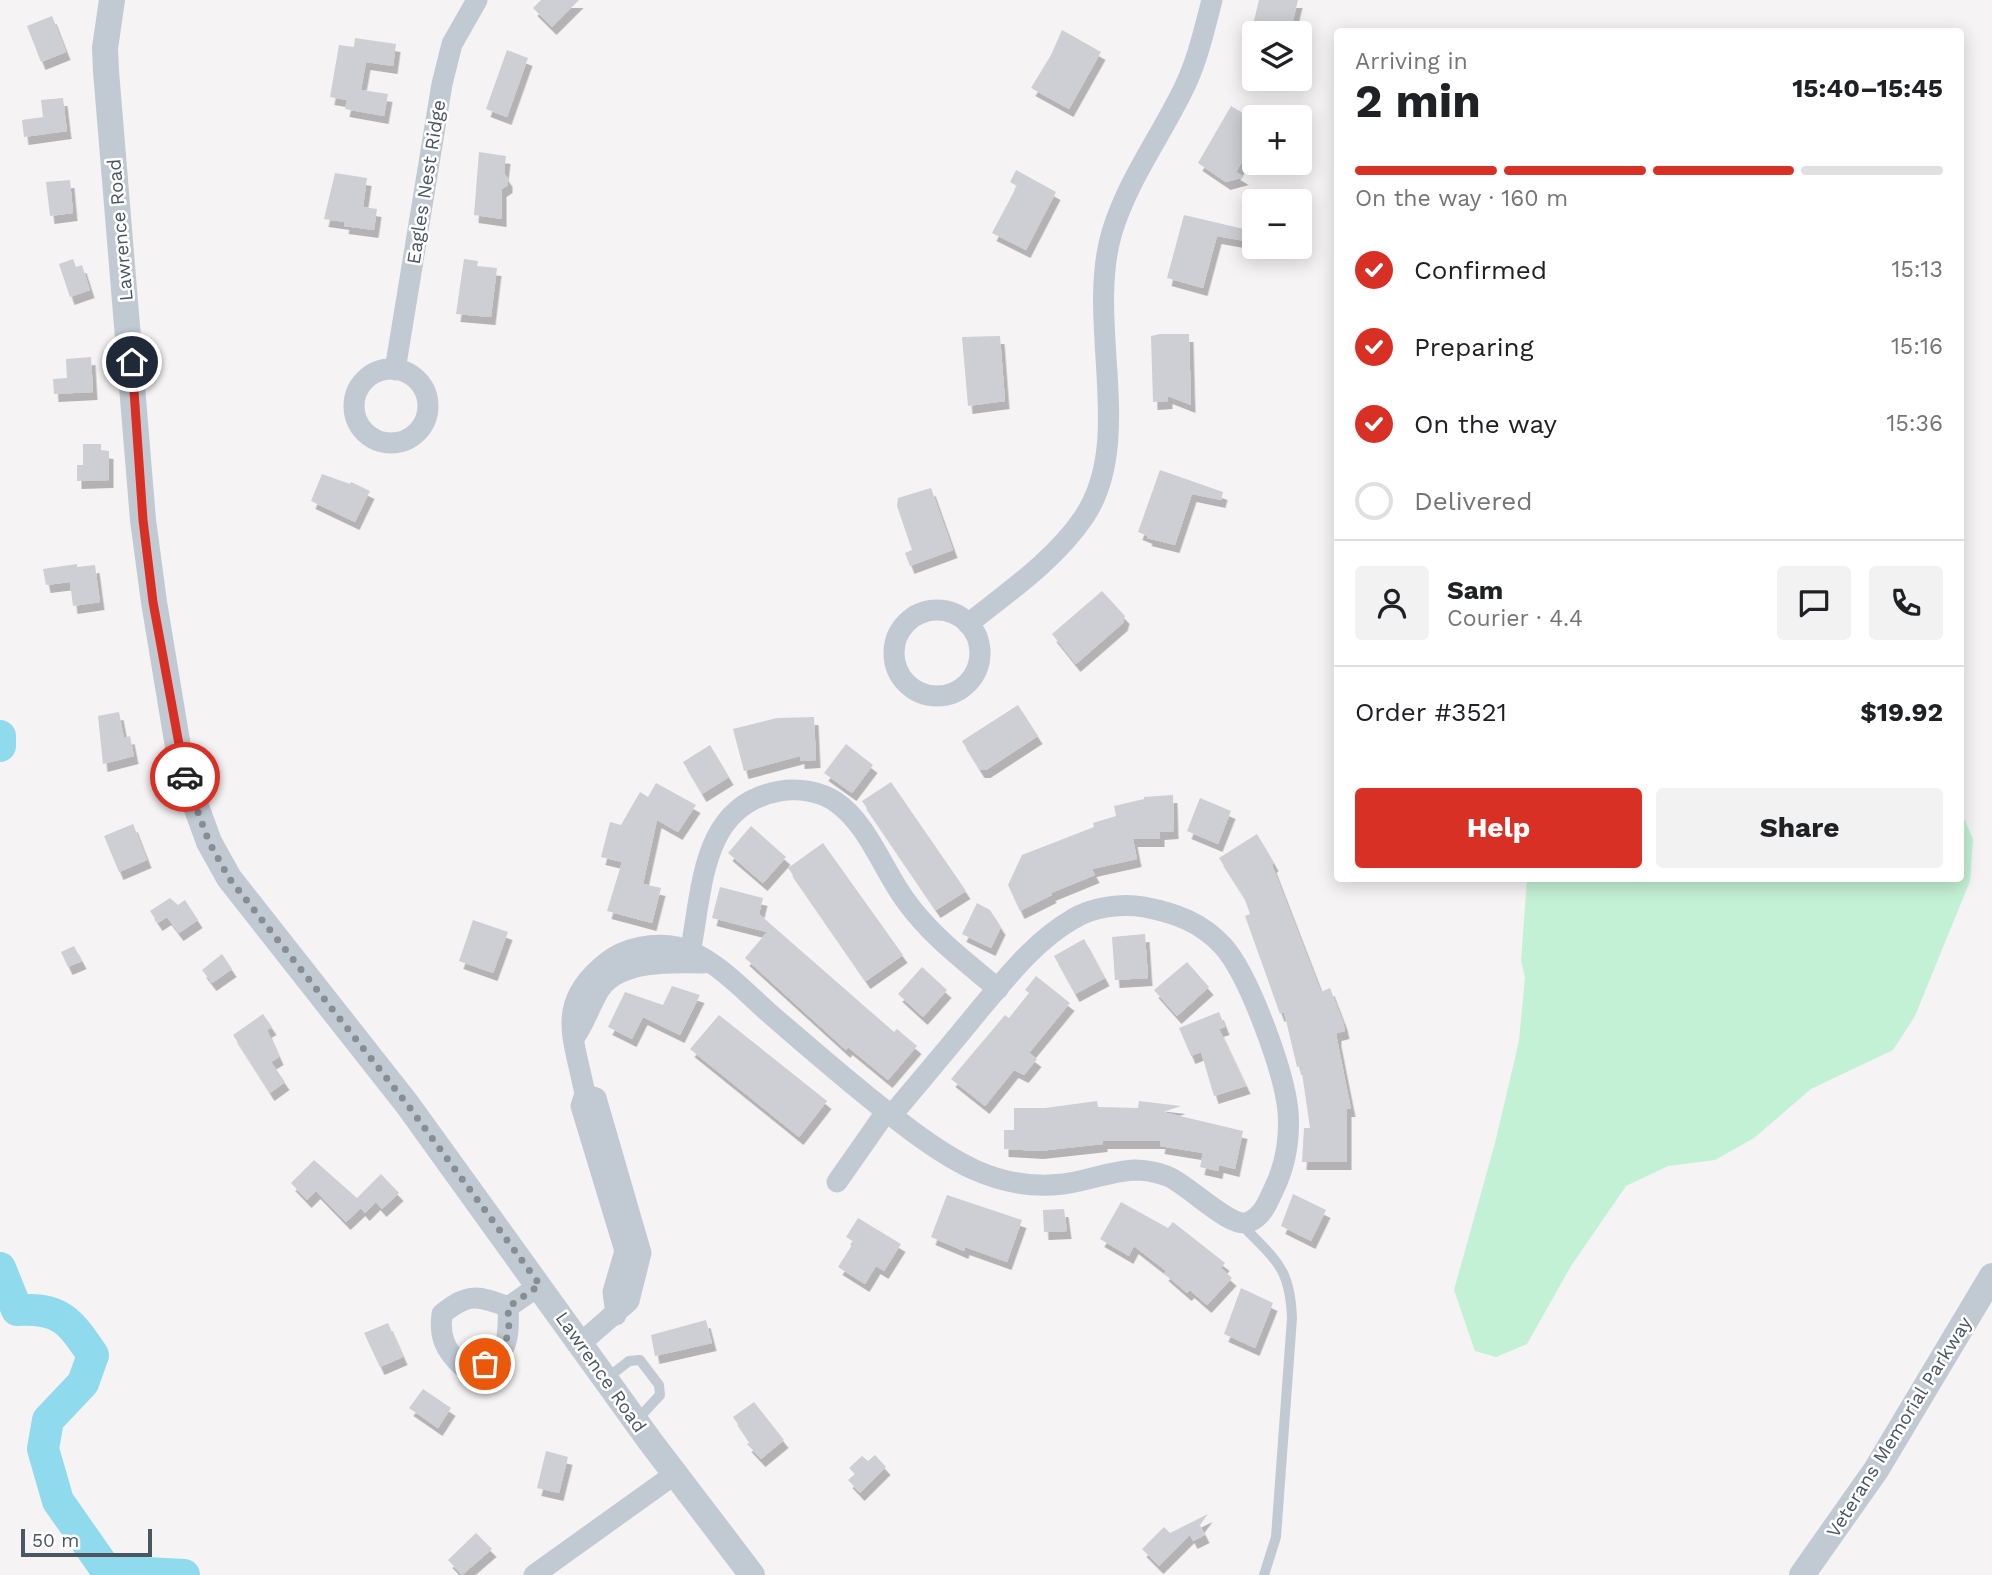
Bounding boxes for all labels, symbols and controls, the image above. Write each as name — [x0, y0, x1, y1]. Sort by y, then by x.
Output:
map controls — [1242, 21, 1312, 259]
button: layers — [1242, 21, 1312, 91]
text: Arriving in — [1355, 48, 1468, 75]
text: 15:40–15:45 — [1792, 73, 1943, 103]
text: 2 min — [1355, 74, 1481, 128]
street label: Eagles Nest Ridge — [402, 98, 450, 266]
button: + — [1242, 105, 1312, 175]
street label: Lawrence Road — [102, 158, 138, 302]
text: On the way · 160 m — [1355, 185, 1568, 212]
button: − — [1242, 189, 1312, 259]
icon: check — [1355, 251, 1393, 289]
text: Confirmed — [1414, 255, 1547, 285]
text: 15:13 — [1891, 256, 1943, 283]
icon: check — [1355, 328, 1393, 366]
pin — [102, 332, 162, 392]
text: Preparing — [1414, 332, 1534, 362]
text: 15:16 — [1891, 333, 1943, 360]
icon: home — [113, 343, 151, 381]
icon: check — [1355, 405, 1393, 443]
text: On the way — [1414, 409, 1557, 439]
text: 15:36 — [1886, 410, 1943, 437]
text: Delivered — [1414, 486, 1533, 516]
button: person — [1355, 566, 1429, 640]
button: chat — [1777, 566, 1851, 640]
button: phone — [1869, 566, 1943, 640]
text: Sam — [1447, 575, 1503, 605]
text: Courier · 4.4 — [1447, 605, 1583, 632]
text: Order #3521 — [1355, 697, 1507, 727]
text: $19.92 — [1860, 697, 1943, 727]
courier — [150, 742, 220, 812]
icon: car — [166, 758, 204, 796]
button: Help — [1355, 788, 1642, 868]
button: Share — [1656, 788, 1943, 868]
street label: Lawrence Road — [551, 1307, 651, 1437]
street label: Veterans Memorial Parkway — [1821, 1312, 1977, 1542]
pin — [455, 1334, 515, 1394]
icon: bag — [466, 1345, 504, 1383]
scale bar — [21, 1526, 152, 1558]
text: 50 m — [32, 1529, 79, 1552]

